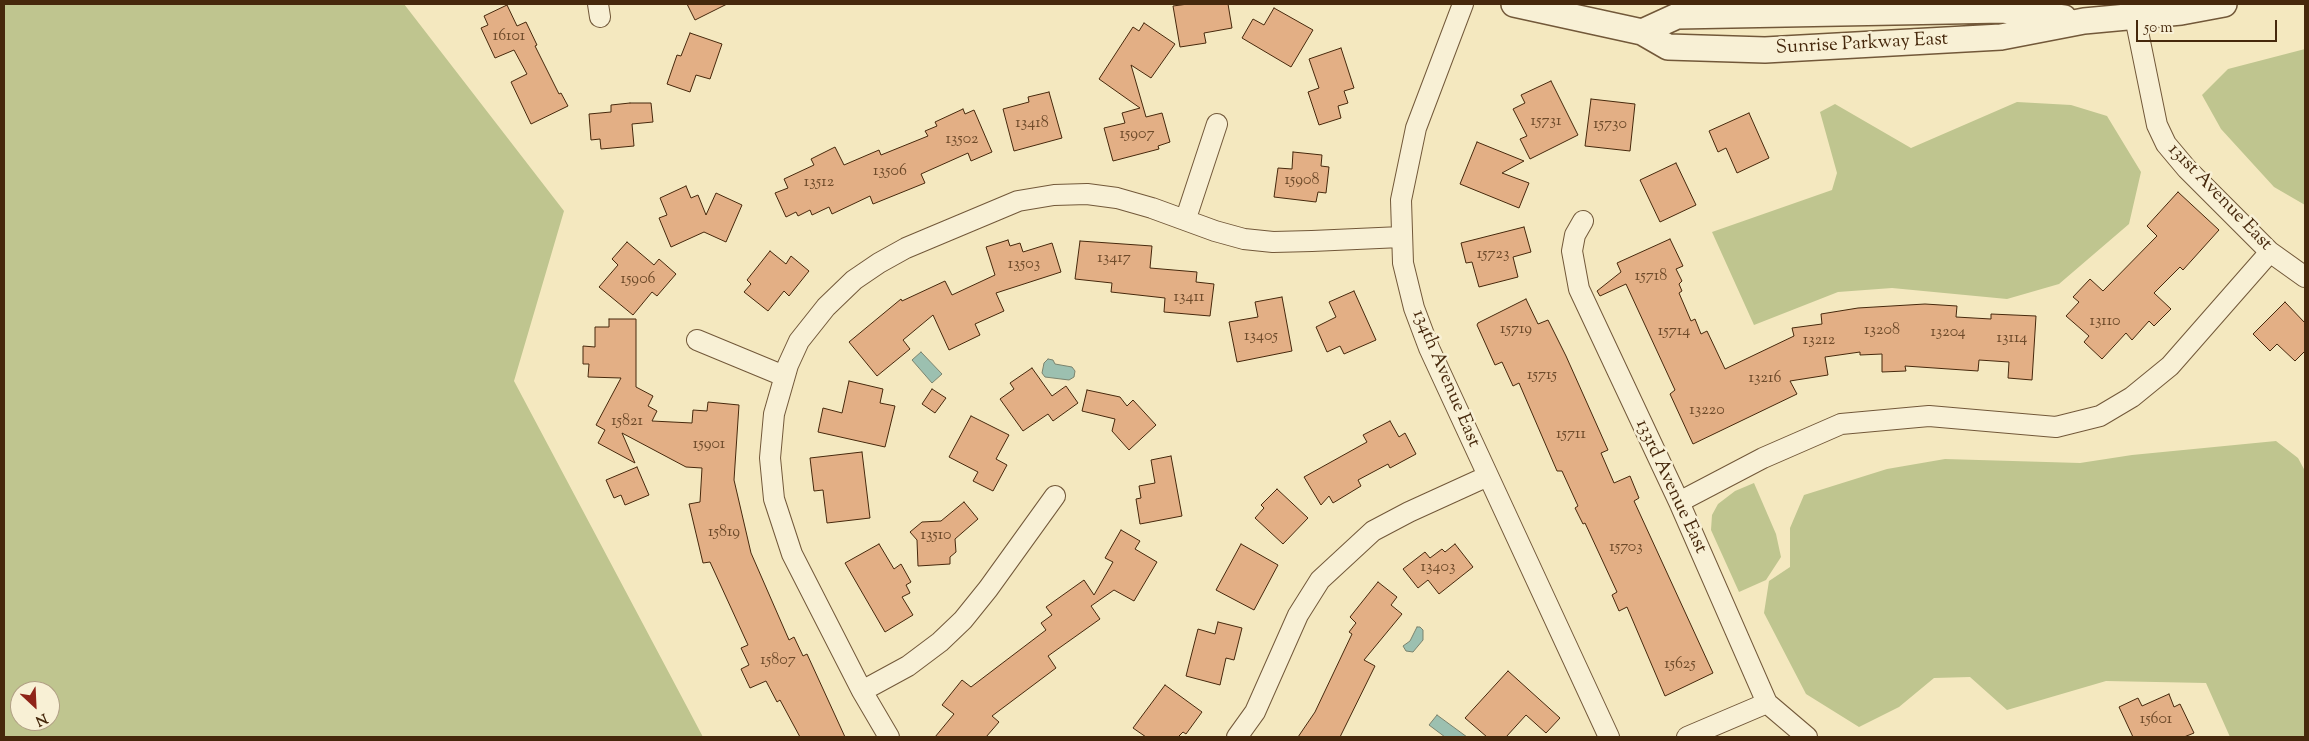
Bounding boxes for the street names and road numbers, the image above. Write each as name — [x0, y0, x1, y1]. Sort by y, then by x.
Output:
street label: Sunrise Parkway East — [1775, 29, 1949, 61]
street label: 131st Avenue East — [2162, 140, 2276, 256]
street label: 134th Avenue East — [1406, 307, 1484, 451]
street label: 133rd Avenue East — [1629, 416, 1711, 558]

